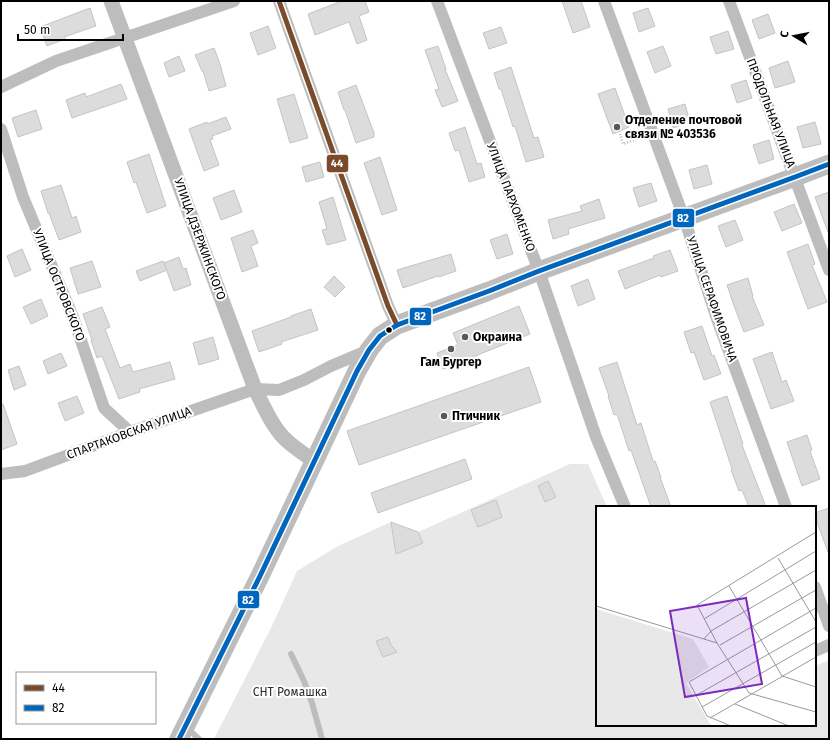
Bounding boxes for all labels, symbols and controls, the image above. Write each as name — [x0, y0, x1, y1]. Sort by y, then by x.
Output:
scale bar — [18, 16, 123, 42]
north arrow — [774, 16, 814, 56]
text: 50 m — [24, 23, 50, 37]
text: С — [778, 29, 792, 39]
street label: ПРОДОЛЬНАЯ УЛИЦА — [744, 56, 798, 170]
place label: Отделение почтовой связи № 403536 — [625, 113, 742, 141]
marker: Отделение почтовой связи № 403536 — [612, 122, 622, 132]
street label: УЛИЦА ПАРХОМЕНКО — [484, 141, 538, 253]
line badge: 44 — [326, 154, 349, 173]
text: 44 — [331, 157, 343, 170]
street label: УЛИЦА ДЗЕРЖИНСКОГО — [171, 176, 229, 302]
line badge: 82 — [672, 208, 695, 228]
text: 82 — [677, 212, 689, 225]
street label: УЛИЦА ОСТРОВСКОГО — [30, 227, 88, 343]
street label: УЛИЦА СЕРАФИМОВИЧА — [684, 234, 740, 364]
line badge: 82 — [409, 307, 432, 326]
text: 82 — [414, 310, 426, 323]
unlabelled marker — [384, 325, 394, 335]
place label: Окраина — [473, 330, 523, 344]
marker: Окраина — [460, 332, 470, 342]
marker: Гам Бургер — [446, 344, 456, 354]
place label: Гам Бургер — [420, 355, 482, 369]
street label: СПАРТАКОВСКАЯ УЛИЦА — [65, 404, 193, 462]
place label: Птичник — [452, 409, 500, 423]
marker: Птичник — [439, 411, 449, 421]
inset map — [596, 506, 816, 726]
line badge: 82 — [237, 590, 260, 609]
text: 82 — [242, 594, 254, 607]
legend — [16, 672, 156, 724]
text: 44 — [52, 681, 65, 695]
park label: СНТ Ромашка — [253, 685, 327, 699]
text: 82 — [52, 701, 64, 715]

